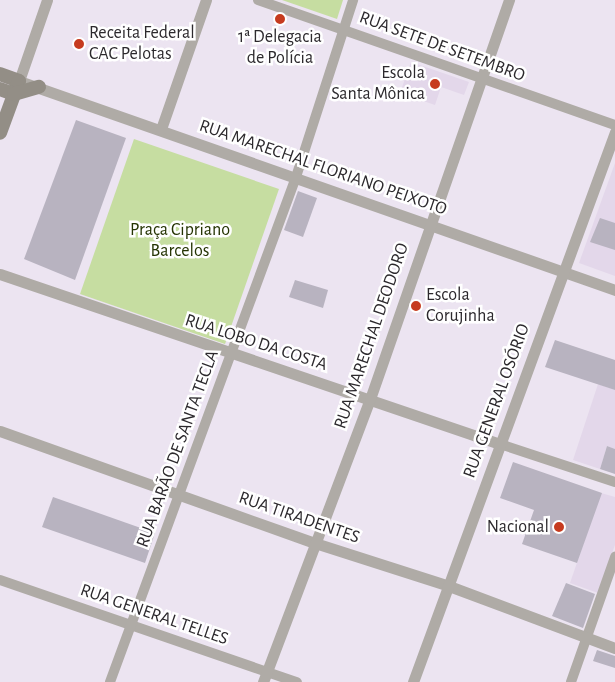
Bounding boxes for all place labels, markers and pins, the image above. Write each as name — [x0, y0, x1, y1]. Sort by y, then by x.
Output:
marker: 1ª Delegacia de Polícia — [274, 13, 286, 25]
place label: Receita Federal CAC Pelotas — [89, 23, 195, 66]
place label: 1ª Delegacia de Polícia — [238, 27, 322, 70]
marker: Receita Federal CAC Pelotas — [73, 38, 85, 50]
place label: Escola Santa Mônica — [331, 63, 425, 106]
marker: Escola Santa Mônica — [429, 78, 441, 90]
place label: Escola Corujinha — [426, 285, 495, 328]
marker: Escola Corujinha — [410, 300, 422, 312]
place label: Nacional — [487, 516, 549, 538]
marker: Nacional — [553, 521, 565, 533]

